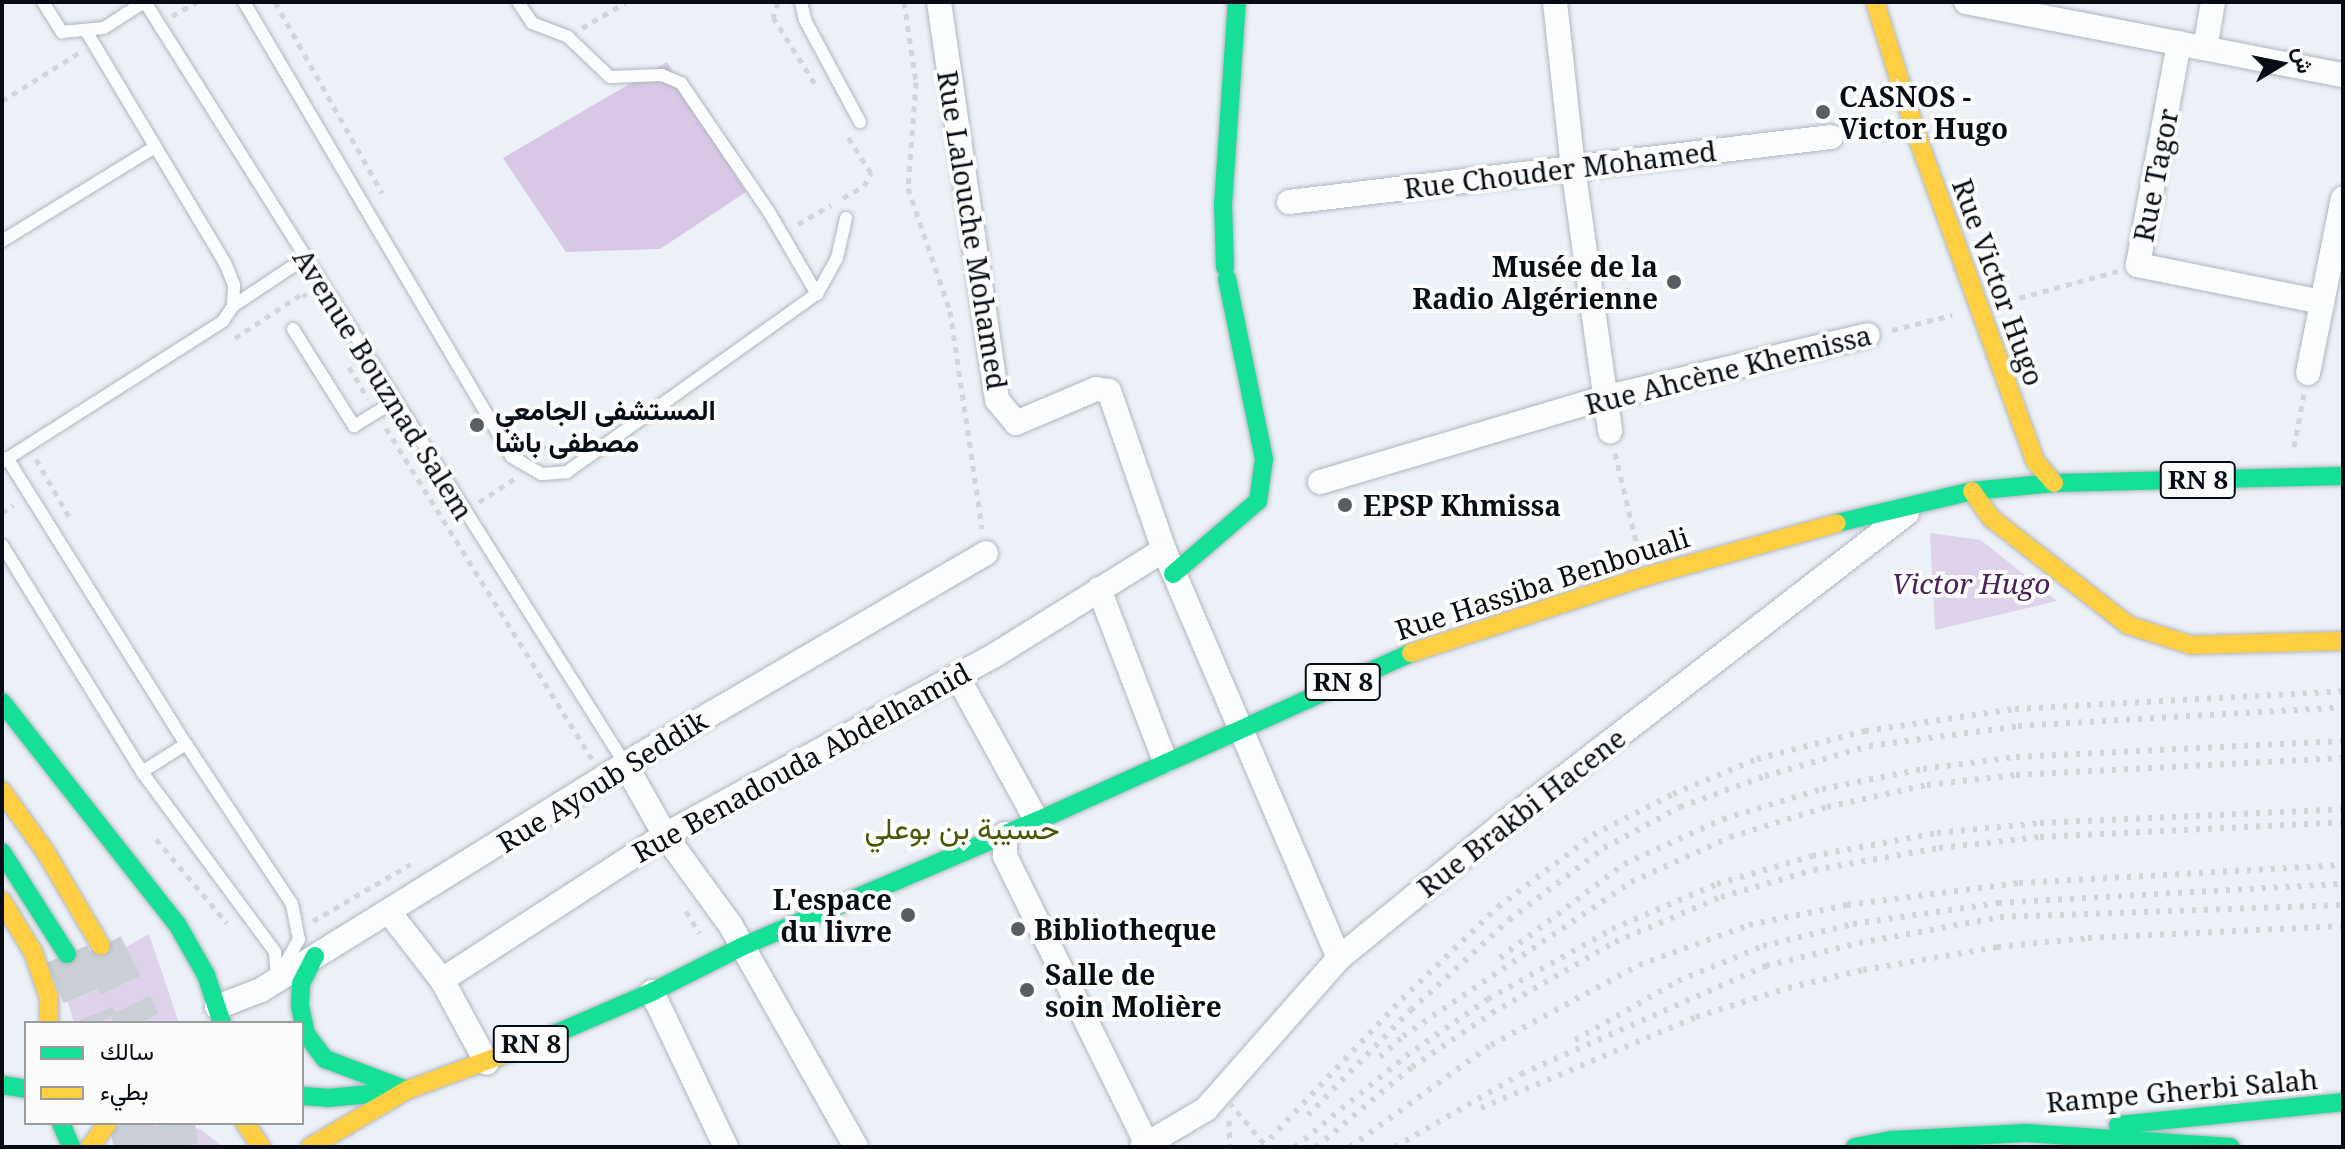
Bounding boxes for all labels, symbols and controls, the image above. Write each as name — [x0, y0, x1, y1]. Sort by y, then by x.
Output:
north arrow — [2241, 24, 2321, 104]
text: ش — [2288, 44, 2322, 75]
street label: Rue Lalouche Mohamed — [931, 68, 1015, 392]
place label: CASNOS - Victor Hugo — [1839, 79, 2008, 145]
marker: CASNOS - Victor Hugo — [1814, 103, 1832, 121]
street label: Rue Tagor — [2126, 106, 2184, 244]
street label: Rue Chouder Mohamed — [1402, 133, 1718, 205]
street label: Rue Victor Hugo — [1946, 174, 2052, 390]
street label: Avenue Bouznad Salem — [287, 242, 481, 526]
place label: Musée de la Radio Algérienne — [1412, 249, 1658, 315]
marker: Musée de la Radio Algérienne — [1665, 273, 1683, 291]
street label: Rue Ahcène Khemissa — [1581, 317, 1875, 421]
place label: المستشفى الجامعي مصطفى باشا — [495, 392, 716, 458]
marker: المستشفى الجامعي مصطفى باشا — [466, 414, 488, 436]
road number: RN 8 — [2158, 458, 2238, 502]
place label: EPSP Khmissa — [1363, 488, 1561, 522]
marker: EPSP Khmissa — [1334, 494, 1356, 516]
street label: Rue Hassiba Benbouali — [1391, 520, 1693, 646]
park label: Victor Hugo — [1892, 566, 2050, 600]
street label: Rue Benadouda Abdelhamid — [626, 655, 976, 869]
road number: RN 8 — [1303, 660, 1383, 704]
street label: Rue Ayoub Seddik — [491, 703, 713, 859]
street label: Rue Brakbi Hacene — [1410, 720, 1632, 904]
district label: حسيبة بن بوعلي — [864, 810, 1060, 846]
place label: L'espace du livre — [773, 882, 892, 948]
marker: L'espace du livre — [899, 906, 917, 924]
place label: Bibliotheque — [1034, 912, 1217, 946]
marker: Bibliotheque — [1009, 920, 1027, 938]
place label: Salle de soin Molière — [1045, 957, 1222, 1023]
marker: Salle de soin Molière — [1016, 979, 1038, 1001]
legend — [24, 1021, 304, 1125]
road number: RN 8 — [491, 1022, 571, 1066]
text: سالك — [100, 1034, 154, 1067]
street label: Rampe Gherbi Salah — [2045, 1061, 2319, 1119]
text: بطيء — [100, 1074, 149, 1107]

